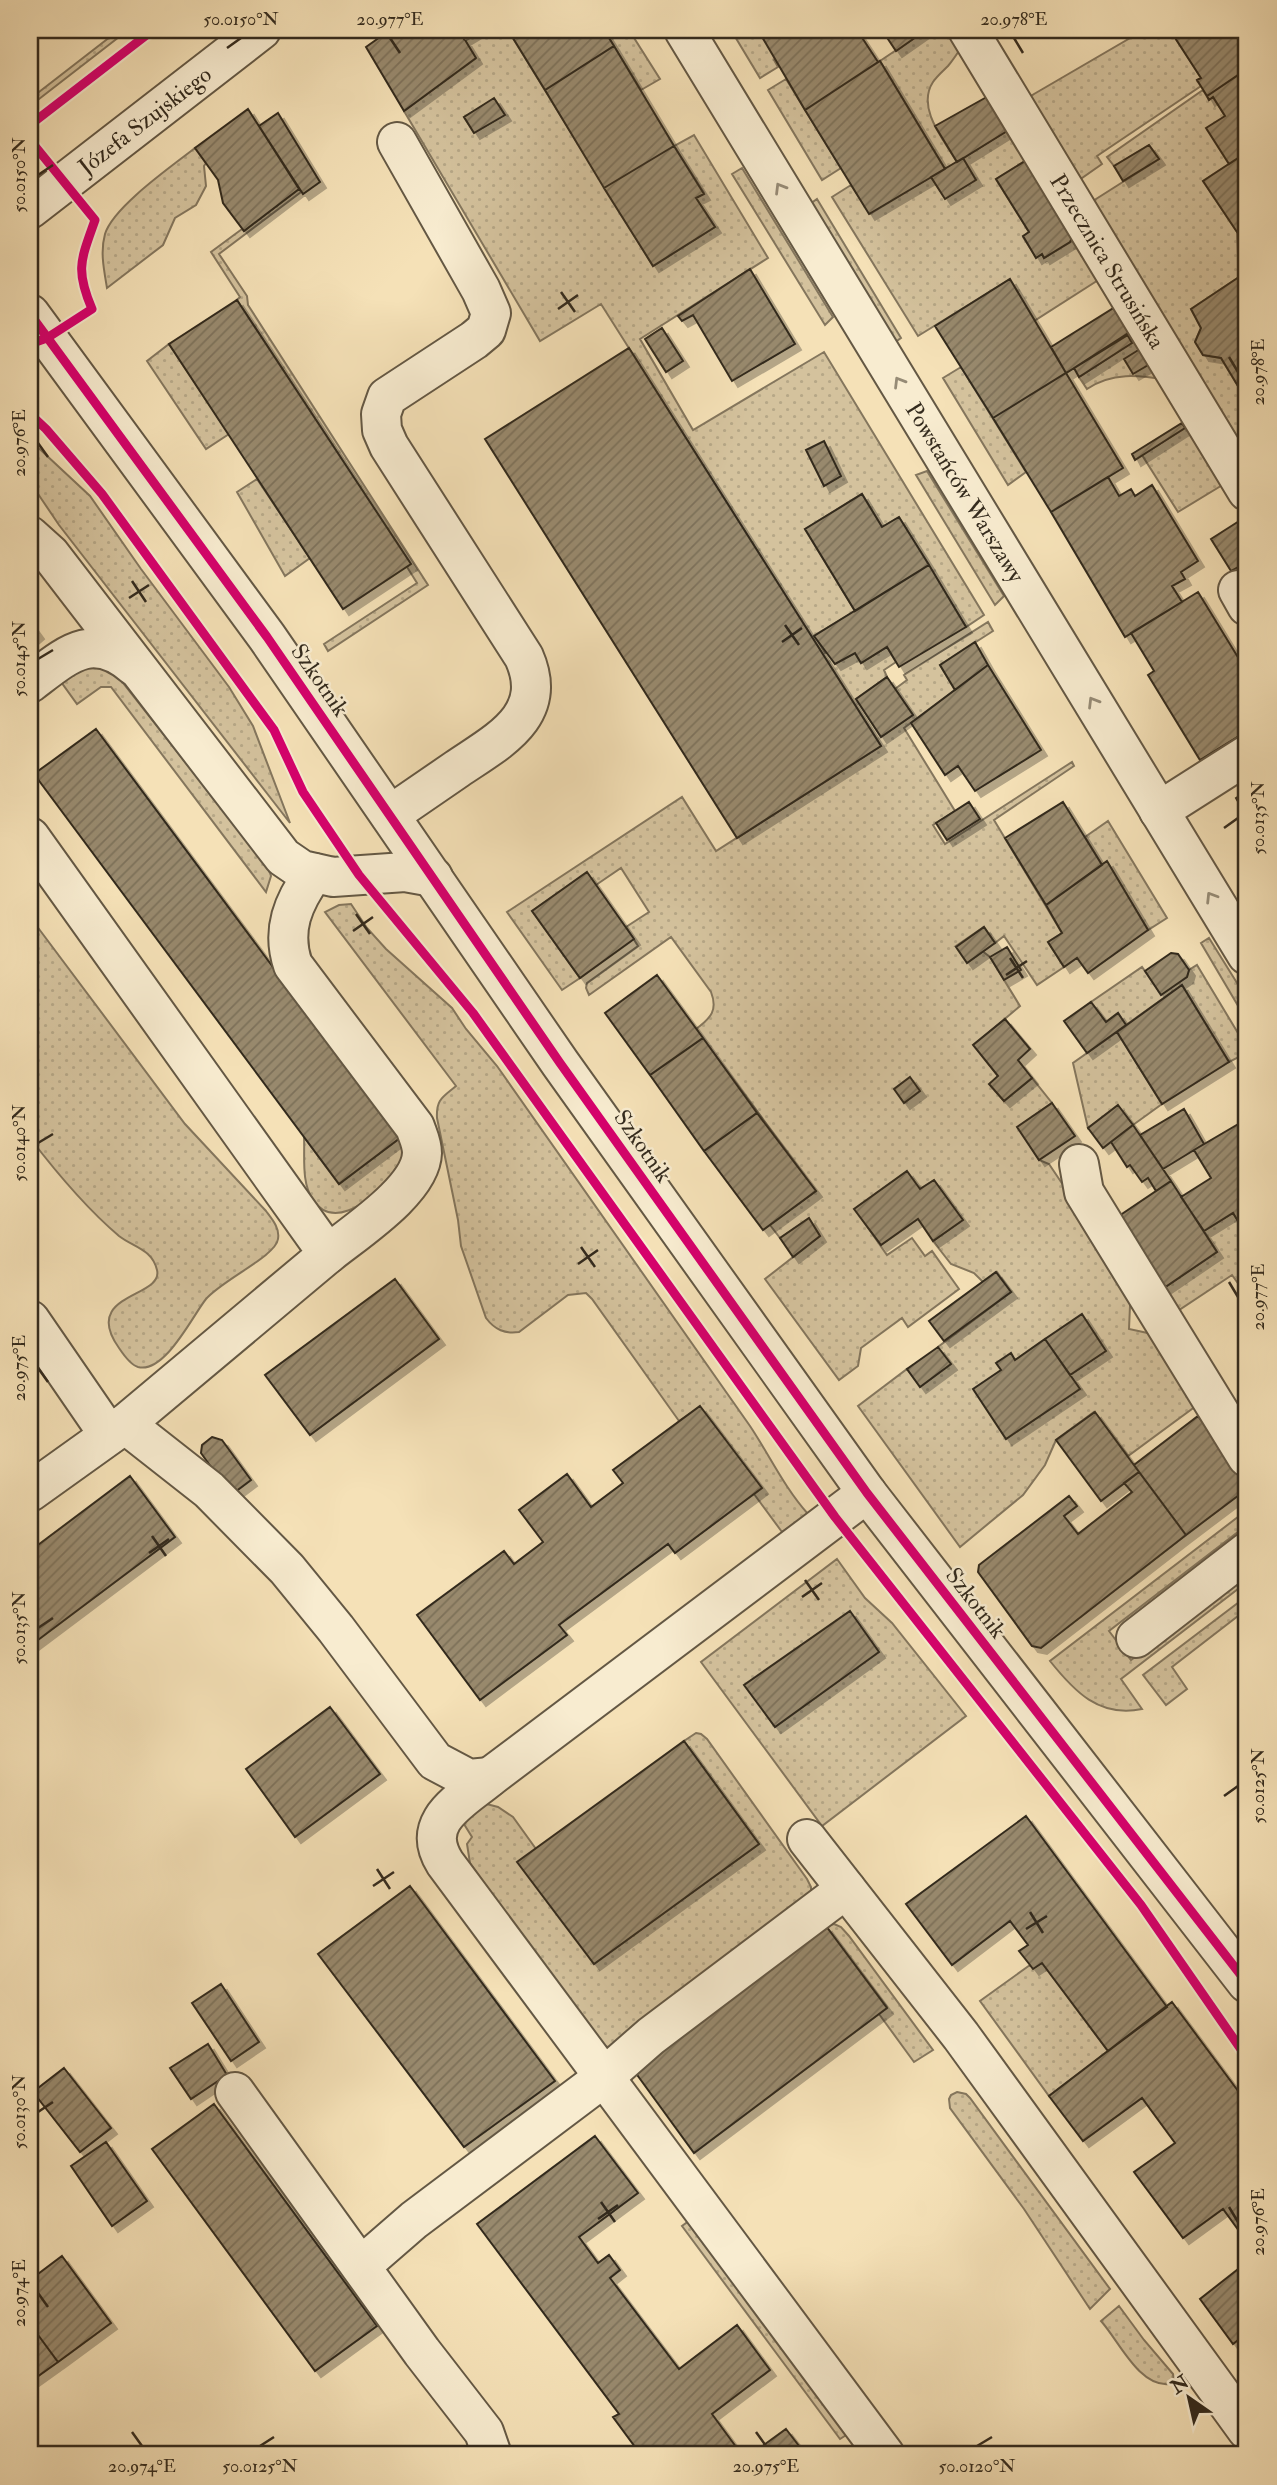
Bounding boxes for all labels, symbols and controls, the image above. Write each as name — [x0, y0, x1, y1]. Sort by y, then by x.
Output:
text: 50.0150°N — [203, 8, 279, 31]
text: 20.977°E — [357, 8, 423, 31]
text: 20.978°E — [980, 8, 1048, 31]
street label: Józefa Szujskiego — [71, 60, 217, 181]
text: 50.0150°N — [8, 137, 31, 213]
street label: Przecznica Strusińska — [1044, 168, 1172, 354]
one-way arrow — [776, 182, 789, 195]
text: 20.978°E — [1247, 338, 1270, 406]
one-way arrow — [895, 376, 908, 389]
street label: Powstańców Warszawy — [899, 397, 1032, 588]
text: 20.976°E — [8, 409, 31, 477]
text: 50.0145°N — [8, 621, 31, 697]
street label: Szkotnik — [285, 638, 355, 722]
one-way arrow — [1088, 697, 1101, 710]
text: 50.0135°N — [1247, 781, 1270, 855]
one-way arrow — [1207, 891, 1220, 904]
text: 50.0140°N — [8, 1104, 31, 1182]
street label: Szkotnik — [608, 1104, 678, 1188]
text: 20.977°E — [1247, 1264, 1270, 1330]
text: 20.975°E — [8, 1335, 31, 1401]
street label: Szkotnik — [939, 1562, 1013, 1644]
text: 50.0135°N — [8, 1591, 31, 1665]
text: 50.0125°N — [1247, 1748, 1270, 1824]
text: 50.0130°N — [8, 2075, 31, 2149]
text: 20.976°E — [1247, 2188, 1270, 2256]
text: 20.974°E — [8, 2259, 31, 2327]
north arrow — [1154, 2362, 1224, 2432]
text: N — [1165, 2369, 1195, 2400]
text: 20.974°E — [108, 2455, 176, 2478]
text: 50.0125°N — [222, 2455, 298, 2478]
text: 20.975°E — [733, 2455, 799, 2478]
text: 50.0120°N — [939, 2455, 1015, 2478]

